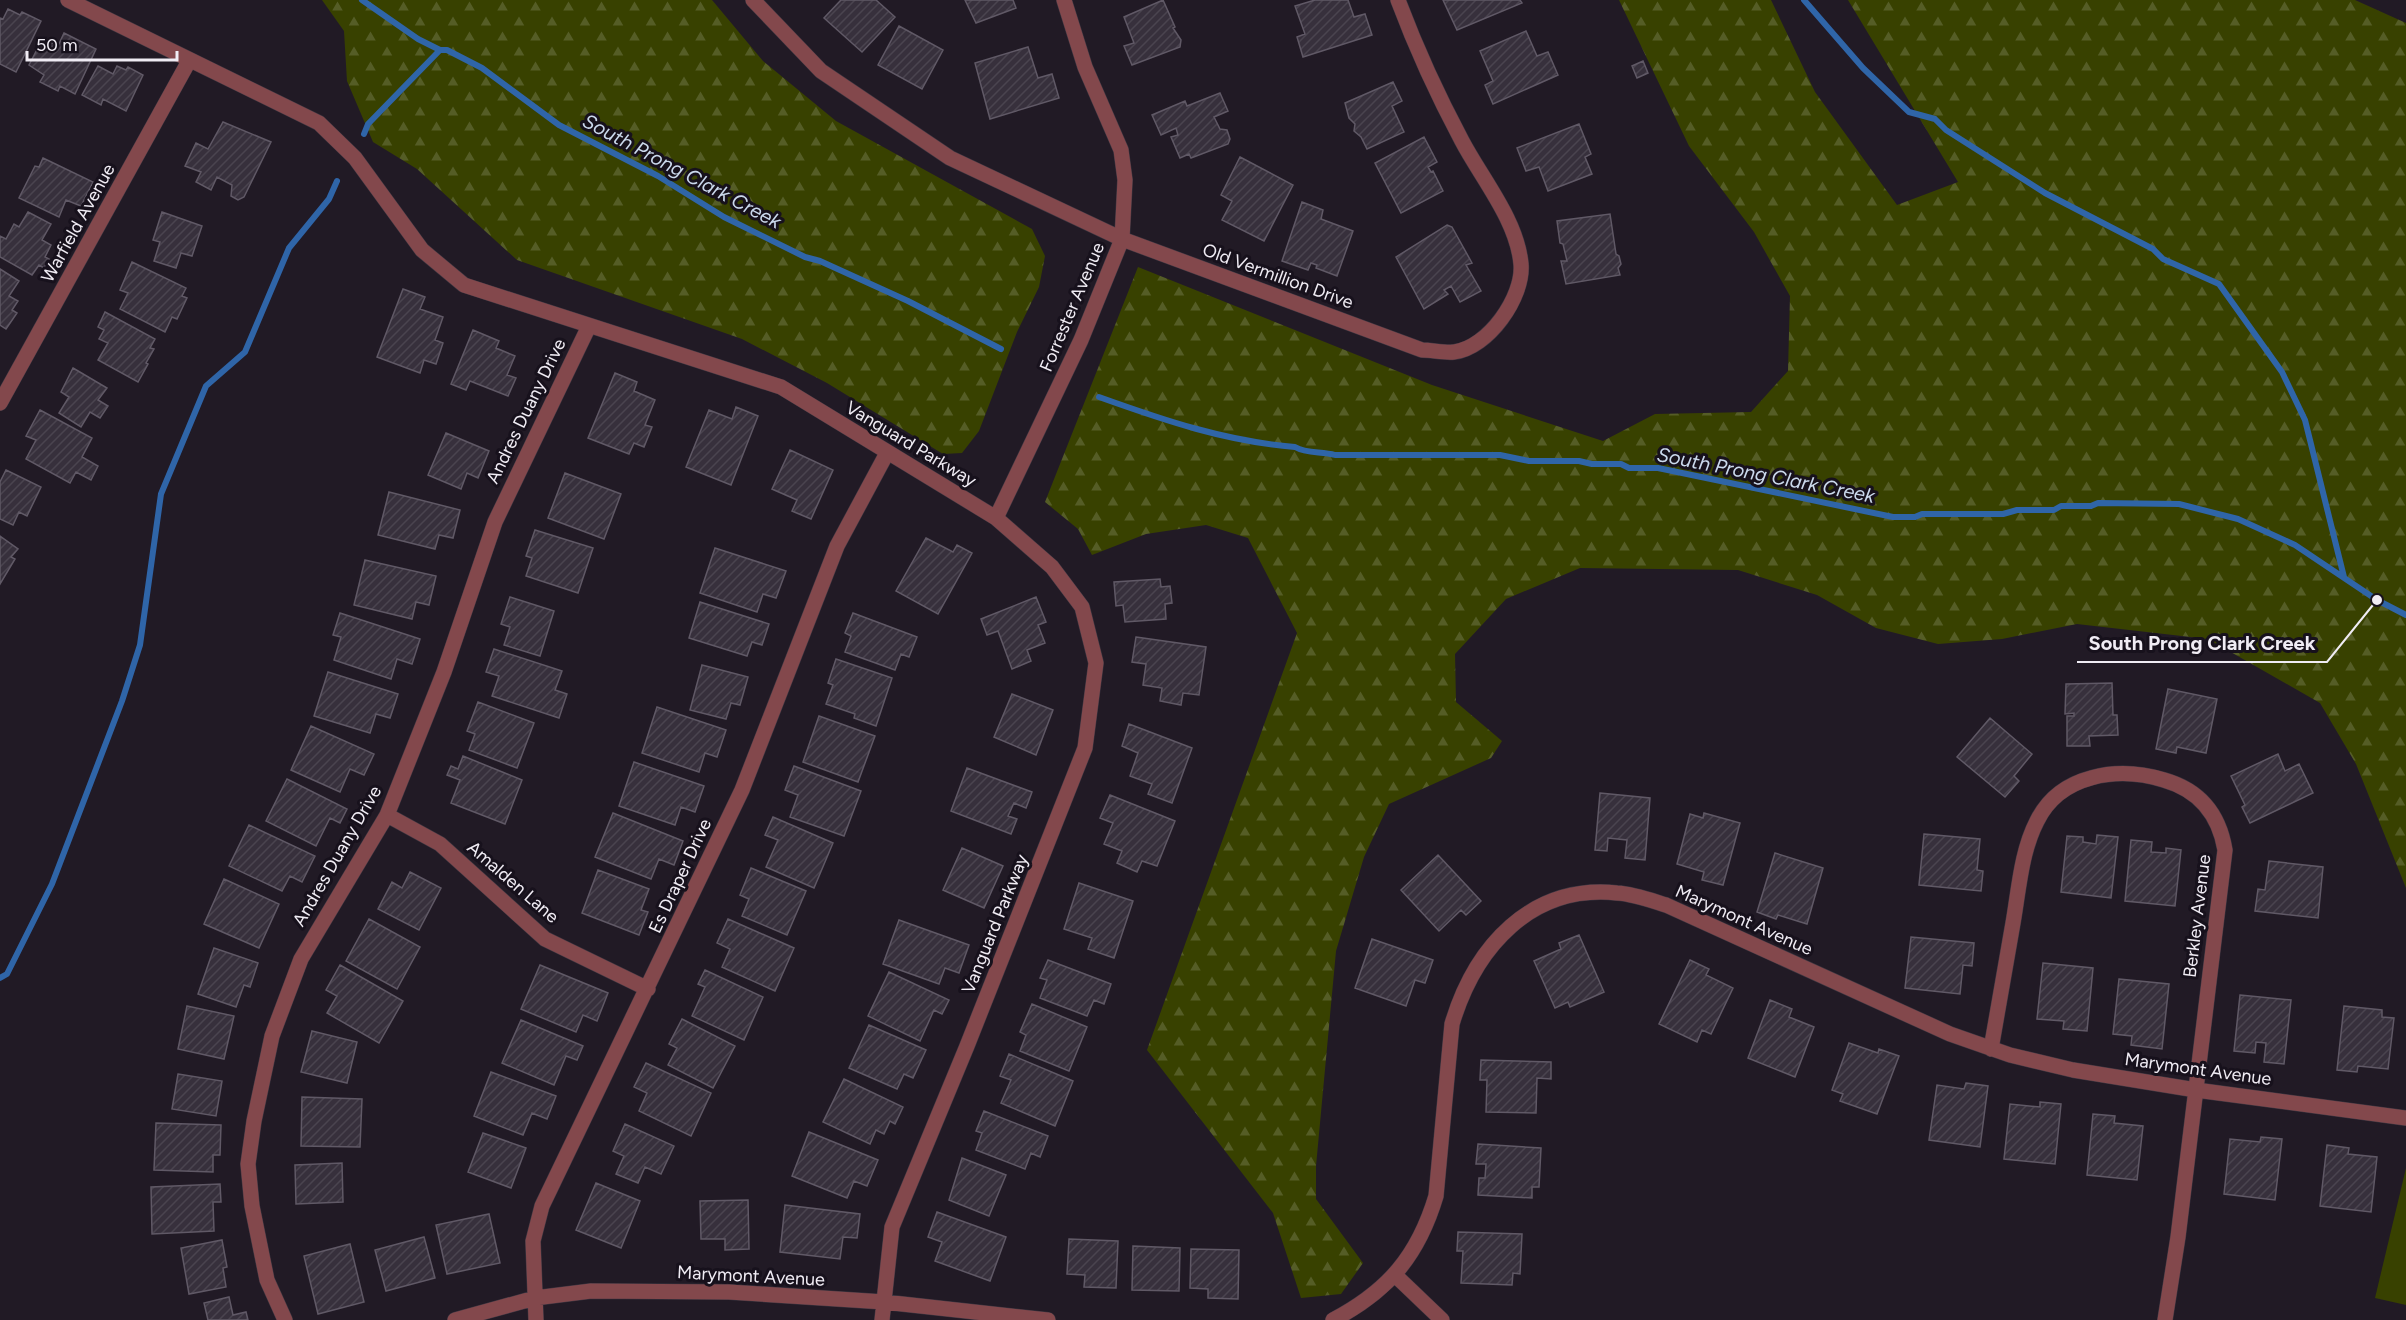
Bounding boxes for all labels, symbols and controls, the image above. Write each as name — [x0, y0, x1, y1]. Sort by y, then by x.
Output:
scale bar — [27, 24, 177, 62]
text: 50 m — [36, 34, 78, 56]
water label: South Prong Clark Creek — [579, 108, 787, 234]
street label: Warfield Avenue — [36, 160, 120, 286]
street label: Forrester Avenue — [1035, 239, 1109, 375]
street label: Old Vermillion Drive — [1200, 239, 1356, 314]
street label: Andres Duany Drive — [481, 335, 571, 487]
street label: Vanguard Parkway — [842, 396, 981, 492]
water label: South Prong Clark Creek — [1655, 442, 1878, 508]
callout: South Prong Clark Creek — [2077, 624, 2327, 662]
text: South Prong Clark Creek — [2089, 631, 2316, 655]
street label: Andres Duany Drive — [288, 782, 386, 930]
street label: Es Draper Drive — [644, 815, 716, 937]
street label: Amalden Lane — [463, 836, 563, 928]
street label: Vanguard Parkway — [957, 851, 1033, 997]
street label: Berkley Avenue — [2179, 853, 2215, 979]
street label: Marymont Avenue — [1672, 880, 1816, 960]
street label: Marymont Avenue — [2123, 1048, 2273, 1090]
street label: Marymont Avenue — [677, 1261, 826, 1291]

